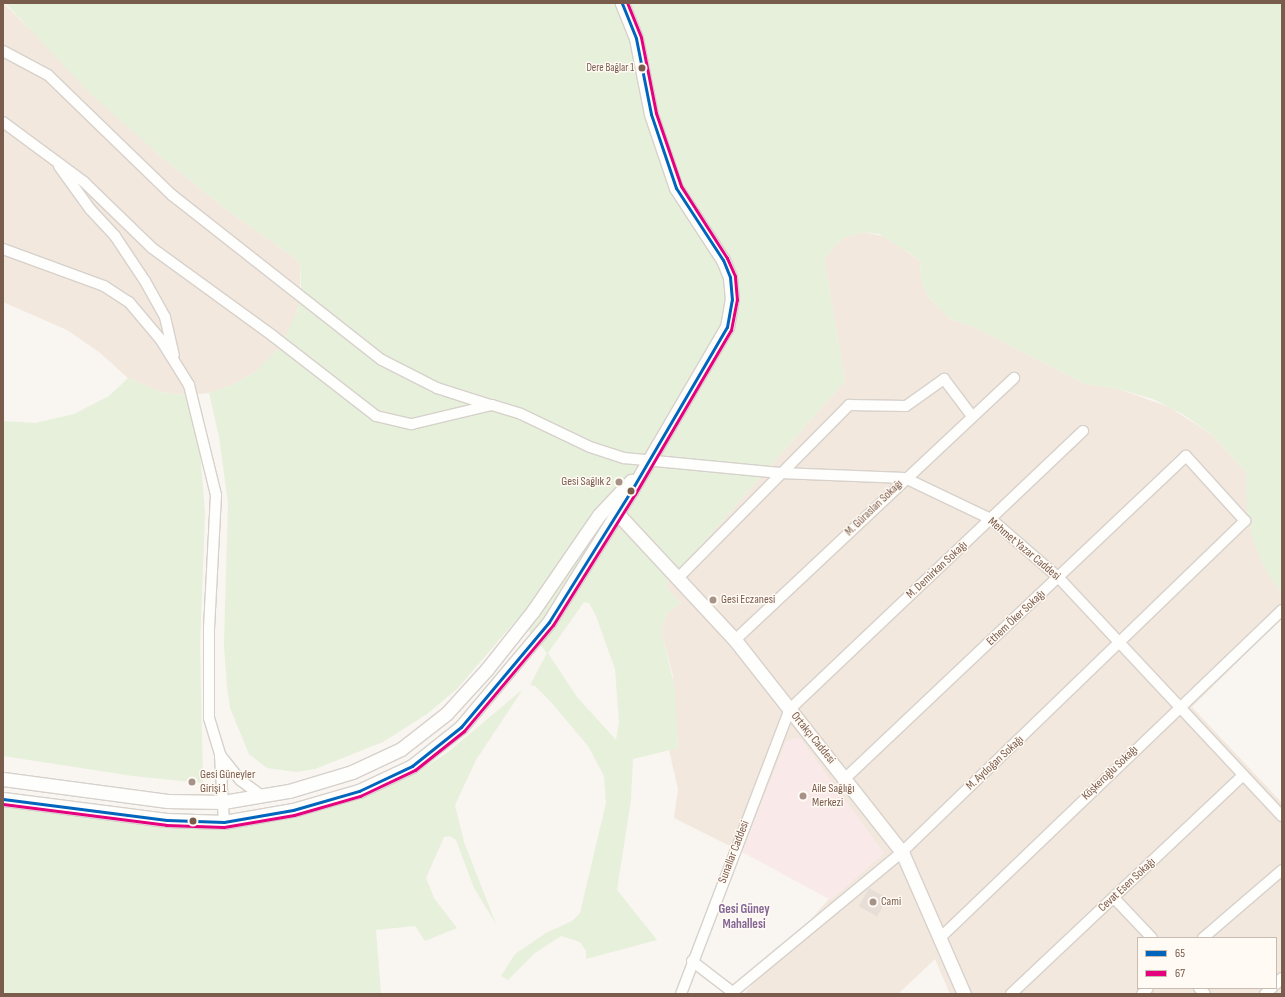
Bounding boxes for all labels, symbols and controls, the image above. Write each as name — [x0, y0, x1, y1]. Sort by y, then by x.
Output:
place label: Dere Bağlar 1 — [586, 61, 634, 75]
marker: Dere Bağlar 1 — [637, 63, 647, 73]
place label: Gesi Sağlık 2 — [561, 475, 611, 489]
marker: Gesi Sağlık 2 — [614, 477, 624, 487]
street label: M. Güraslan Sokağı — [842, 477, 906, 539]
unlabelled marker — [626, 486, 636, 496]
street label: Mehmet Yazar Caddesi — [985, 515, 1063, 583]
street label: M. Demirkan Sokağı — [904, 538, 970, 602]
street label: Ethem Öker Sokağı — [984, 587, 1048, 649]
place label: Gesi Eczanesi — [721, 593, 775, 607]
marker: Gesi Eczanesi — [708, 595, 718, 605]
street label: Ortakçı Caddesi — [788, 709, 838, 767]
street label: M. Aydoğan Sokağı — [963, 733, 1027, 793]
street label: Köşkeroğlu Sokağı — [1079, 743, 1141, 803]
place label: Gesi Güneyler Girişi 1 — [200, 768, 255, 796]
marker: Gesi Güneyler Girişi 1 — [187, 777, 197, 787]
place label: Aile Sağlığı Merkezi — [812, 782, 854, 810]
marker: Aile Sağlığı Merkezi — [797, 790, 809, 802]
unlabelled marker — [188, 816, 198, 826]
street label: Sunallar Caddesi — [715, 819, 753, 885]
street label: Cevat Esen Sokağı — [1096, 855, 1158, 915]
place label: Cami — [881, 895, 901, 909]
marker: Cami — [868, 897, 878, 907]
district label: Gesi Güney Mahallesi — [718, 902, 770, 933]
legend — [1137, 937, 1277, 989]
text: 65 — [1175, 946, 1185, 961]
text: 67 — [1175, 966, 1185, 981]

